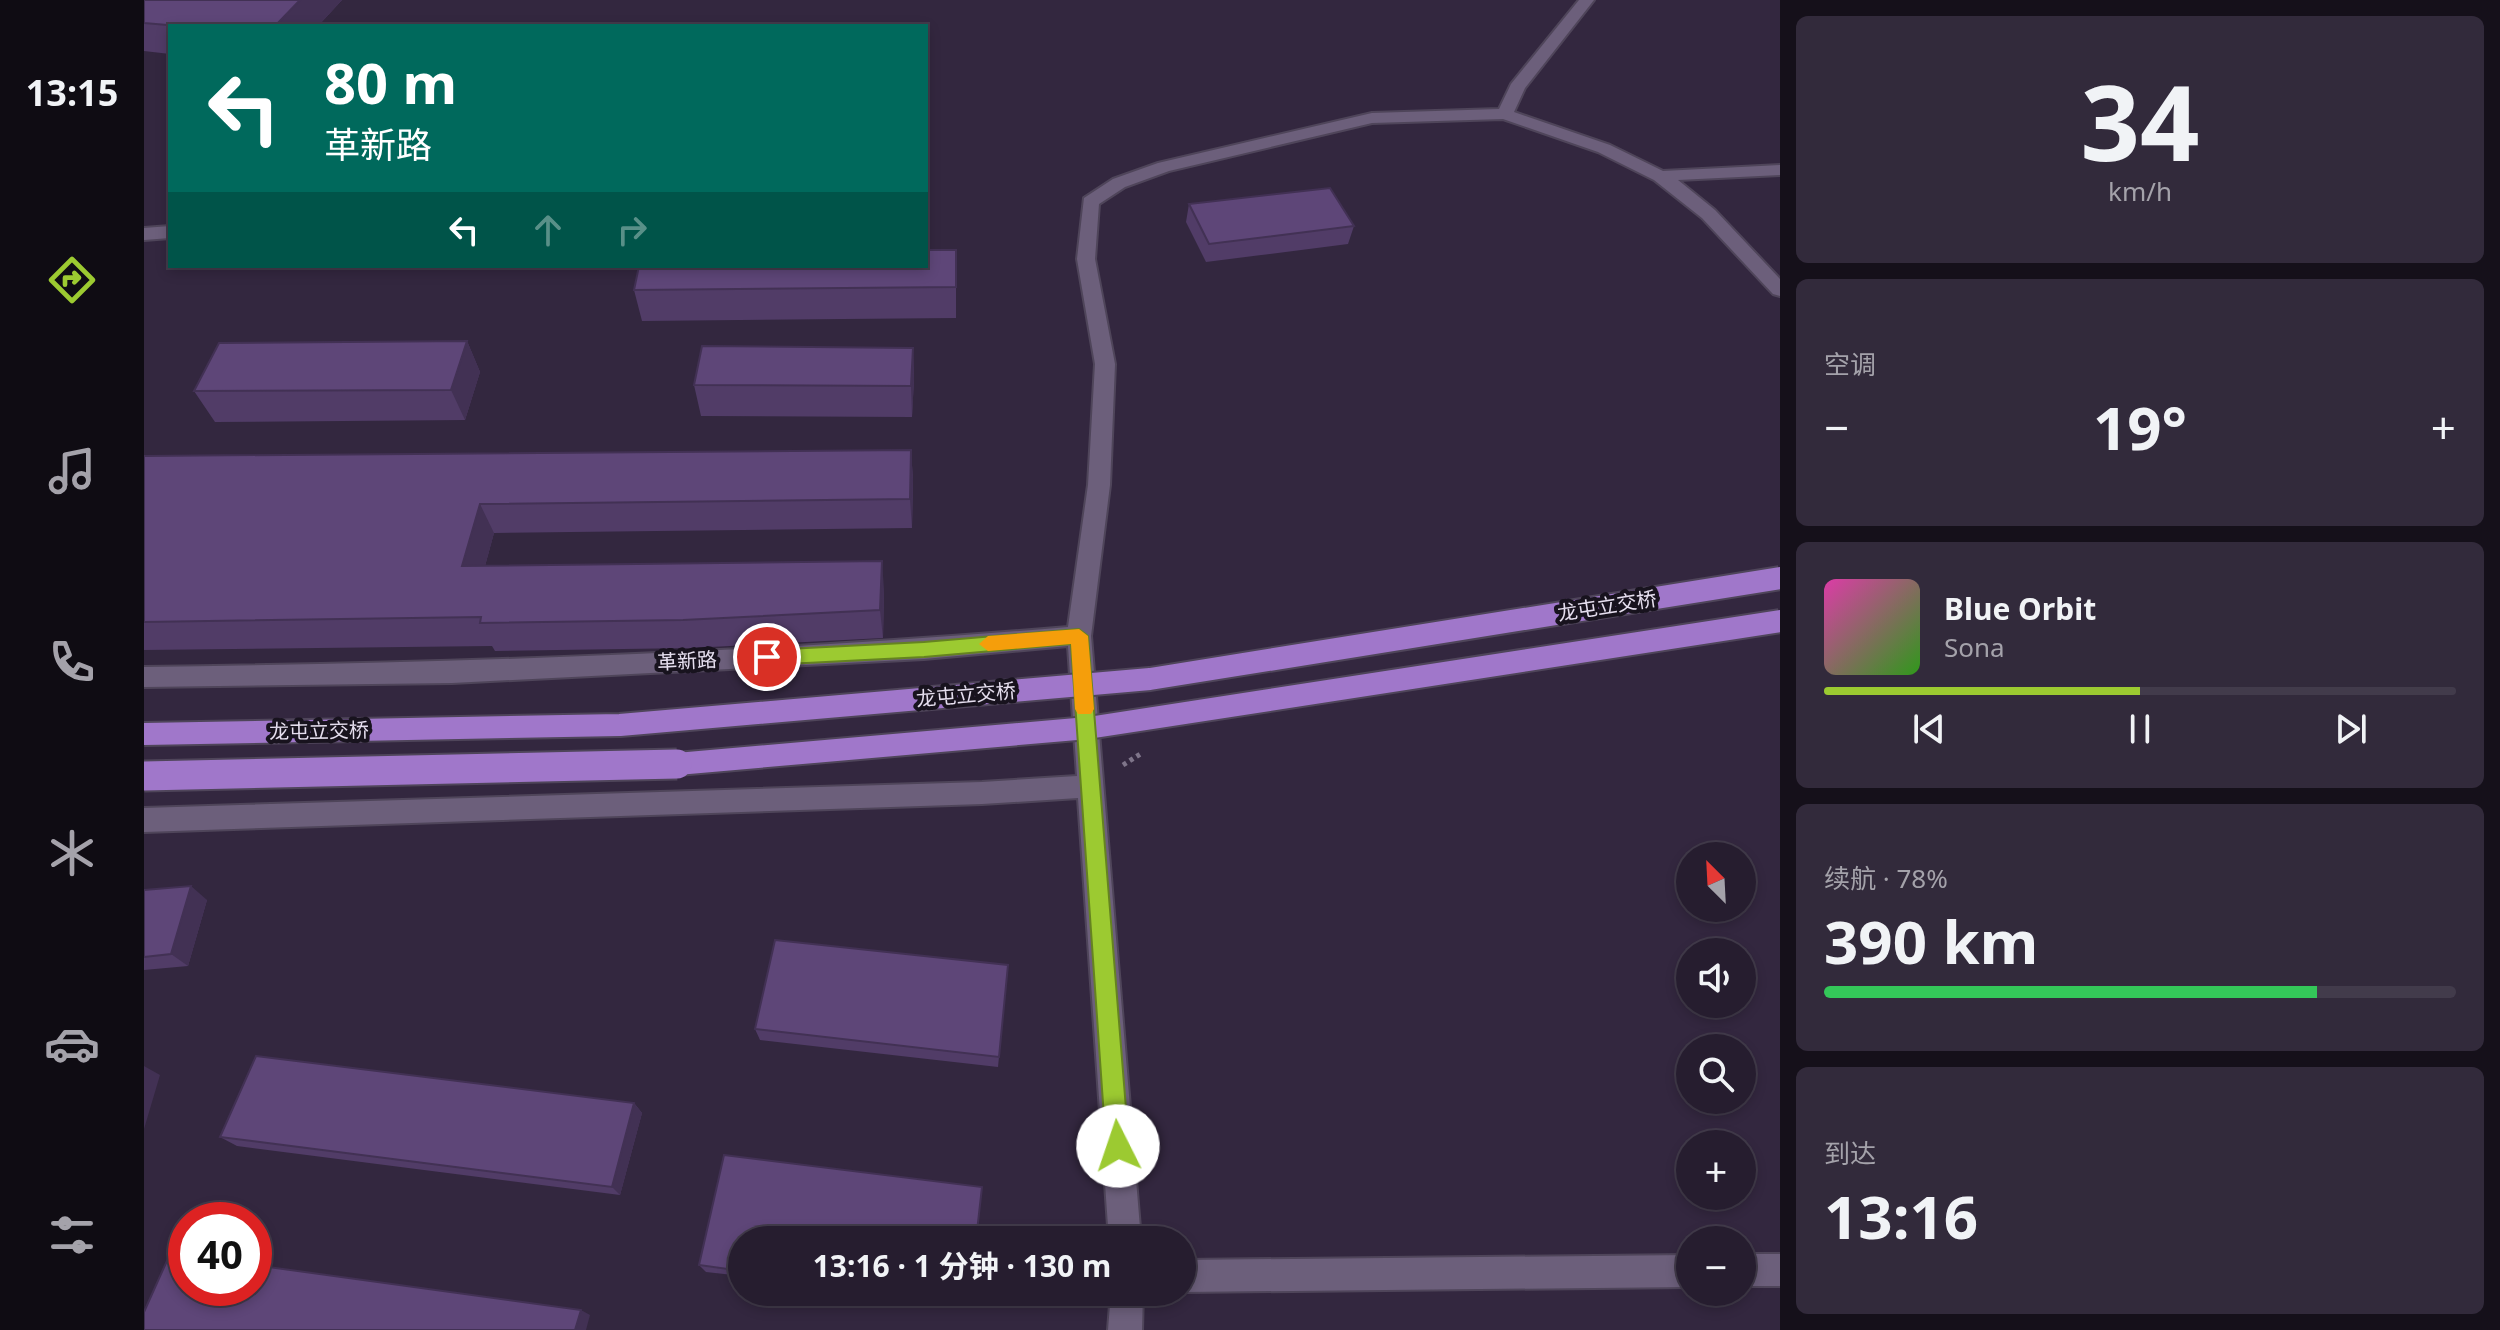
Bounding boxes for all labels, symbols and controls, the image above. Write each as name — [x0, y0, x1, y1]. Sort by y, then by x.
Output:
text: 80 m — [324, 44, 457, 120]
text: 34 — [2081, 50, 2199, 191]
icon: left — [192, 56, 296, 160]
text: 13:15 — [26, 68, 118, 117]
text: 革新路 — [324, 120, 432, 169]
text: km/h — [2108, 173, 2172, 209]
icon: left — [442, 208, 486, 252]
icon: ahead — [526, 208, 570, 252]
icon: right — [610, 208, 654, 252]
icon: directions — [44, 252, 100, 308]
text: 空调 — [1824, 346, 1876, 382]
text: 19° — [2093, 386, 2187, 468]
text: − — [1824, 397, 1849, 457]
text: + — [2431, 397, 2456, 457]
icon: music — [44, 443, 100, 499]
street label: 龙屯立交桥 — [1555, 584, 1658, 627]
text: Blue Orbit — [1944, 588, 2096, 629]
pin — [733, 623, 801, 691]
text: Sona — [1944, 629, 2005, 665]
icon: phone — [44, 634, 100, 690]
icon: arrive — [745, 635, 789, 679]
street label: 革新路 — [656, 645, 718, 676]
street label: 龙屯立交桥 — [915, 677, 1017, 712]
icon: previous — [1907, 707, 1951, 751]
icon: pause — [2118, 707, 2162, 751]
icon: next — [2329, 707, 2373, 751]
street label: 龙屯立交桥 — [269, 716, 369, 745]
icon: climate — [44, 825, 100, 881]
north arrow — [1676, 842, 1756, 922]
map controls — [1676, 842, 1756, 1306]
text: 续航 · 78% — [1824, 860, 1948, 896]
text: 390 km — [1824, 900, 2038, 982]
button: sound — [1676, 938, 1756, 1018]
icon: car — [44, 1016, 100, 1072]
button: search — [1676, 1034, 1756, 1114]
position arrow — [1076, 1104, 1160, 1188]
button: + — [1676, 1130, 1756, 1210]
text: 到达 — [1824, 1135, 1876, 1171]
text: 13:16 — [1824, 1175, 1978, 1257]
speed limit sign: 40 — [168, 1202, 272, 1306]
icon: filters — [44, 1207, 100, 1263]
button: − — [1676, 1226, 1756, 1306]
text: 13:16 · 1 分钟 · 130 m — [813, 1245, 1111, 1286]

